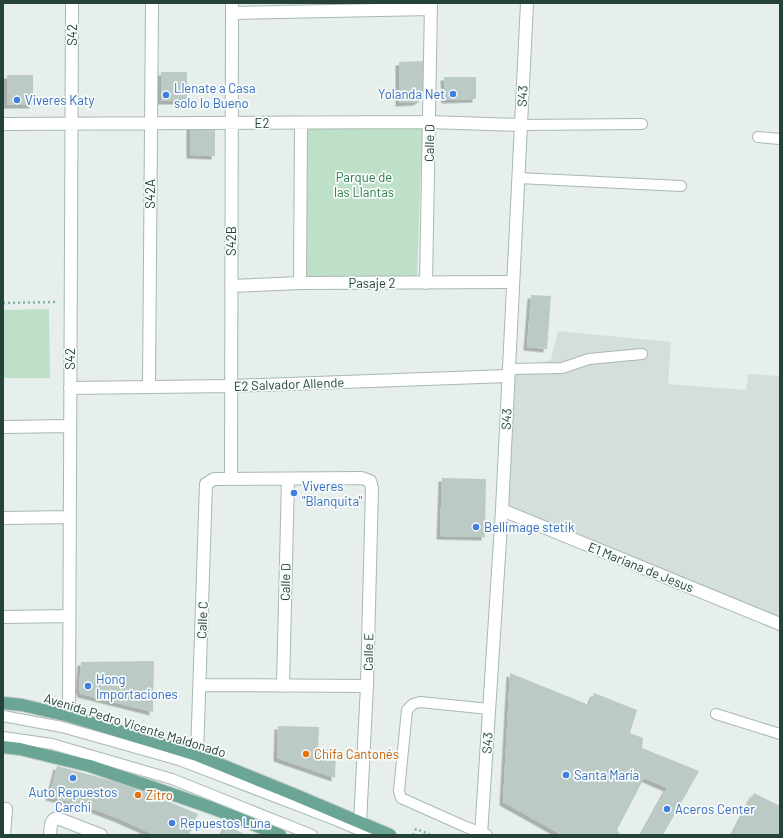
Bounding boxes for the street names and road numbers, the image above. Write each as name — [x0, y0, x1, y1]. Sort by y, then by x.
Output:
street label: S42 — [64, 24, 80, 46]
street label: S43 — [513, 85, 531, 107]
street label: E2 — [255, 115, 269, 131]
street label: Calle D — [421, 124, 437, 162]
street label: S42A — [142, 179, 158, 209]
street label: S42B — [223, 226, 239, 256]
street label: Pasaje 2 — [349, 275, 395, 291]
street label: S42 — [62, 348, 78, 370]
street label: E2 Salvador Allende — [233, 374, 345, 394]
street label: S43 — [497, 408, 515, 430]
street label: E1 Mariana de Jesus — [586, 539, 696, 595]
street label: Calle D — [277, 563, 293, 601]
street label: Calle C — [193, 601, 211, 639]
street label: Calle E — [360, 633, 376, 671]
street label: Avenida Pedro Vicente Maldonado — [42, 690, 228, 760]
street label: S43 — [478, 732, 496, 754]

